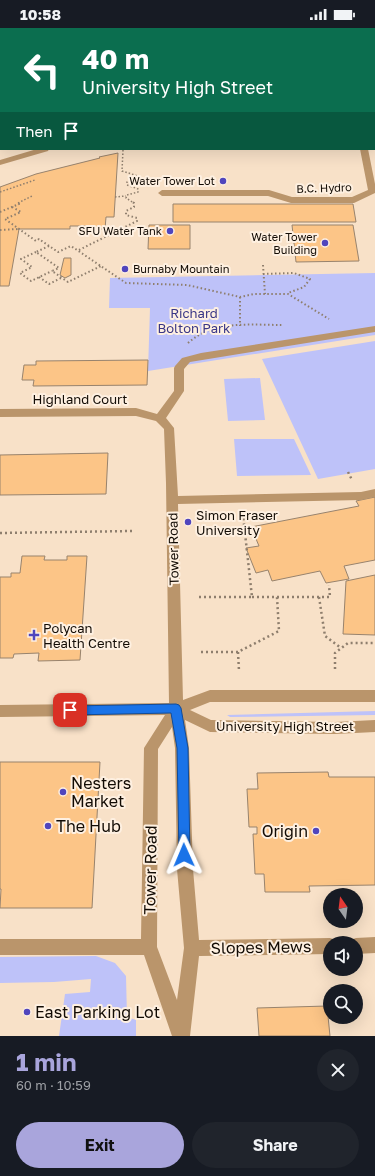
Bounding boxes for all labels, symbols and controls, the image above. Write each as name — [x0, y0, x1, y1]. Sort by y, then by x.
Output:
text: 10:58 — [20, 5, 61, 23]
text: 40 m — [82, 42, 149, 75]
icon: left — [16, 44, 68, 96]
text: University High Street — [82, 76, 273, 98]
icon: arrive — [60, 120, 82, 142]
text: Then — [16, 122, 52, 140]
place label: Water Tower Lot — [129, 174, 215, 187]
marker: Water Tower Lot — [218, 176, 228, 186]
street label: B.C. Hydro — [296, 180, 352, 195]
place label: SFU Water Tank — [79, 224, 162, 237]
marker: SFU Water Tank — [165, 226, 175, 236]
place label: Water Tower Building — [251, 230, 318, 256]
marker: Water Tower Building — [320, 238, 330, 248]
place label: Burnaby Mountain — [133, 262, 229, 275]
marker: Burnaby Mountain — [120, 264, 130, 274]
park label: Richard Bolton Park — [158, 305, 231, 336]
street label: Highland Court — [32, 391, 128, 407]
place label: Simon Fraser University — [196, 507, 278, 538]
street label: Tower Road — [164, 513, 182, 585]
marker: Simon Fraser University — [183, 517, 193, 527]
place label: Polycan Health Centre — [43, 620, 130, 651]
marker: Polycan Health Centre — [28, 629, 40, 641]
pin — [53, 693, 87, 727]
icon: arrive — [59, 699, 81, 721]
street label: University High Street — [216, 718, 354, 734]
place label: Nesters Market — [71, 773, 131, 811]
marker: Nesters Market — [58, 787, 68, 797]
place label: The Hub — [56, 816, 121, 836]
marker: The Hub — [43, 821, 53, 831]
place label: Origin — [262, 821, 308, 841]
street label: Tower Road — [139, 825, 161, 915]
marker: Origin — [311, 826, 321, 836]
position arrow — [163, 834, 205, 876]
north arrow — [323, 888, 363, 928]
map controls — [323, 888, 363, 1024]
street label: Slopes Mews — [210, 936, 312, 958]
button: sound — [323, 936, 363, 976]
button: search — [323, 984, 363, 1024]
place label: East Parking Lot — [35, 1002, 160, 1022]
marker: East Parking Lot — [22, 1007, 32, 1017]
text: 1 min — [16, 1047, 76, 1076]
button: close — [317, 1049, 359, 1091]
text: 60 m · 10:59 — [16, 1077, 91, 1093]
button: Exit — [16, 1122, 184, 1168]
button: Share — [192, 1122, 359, 1168]

